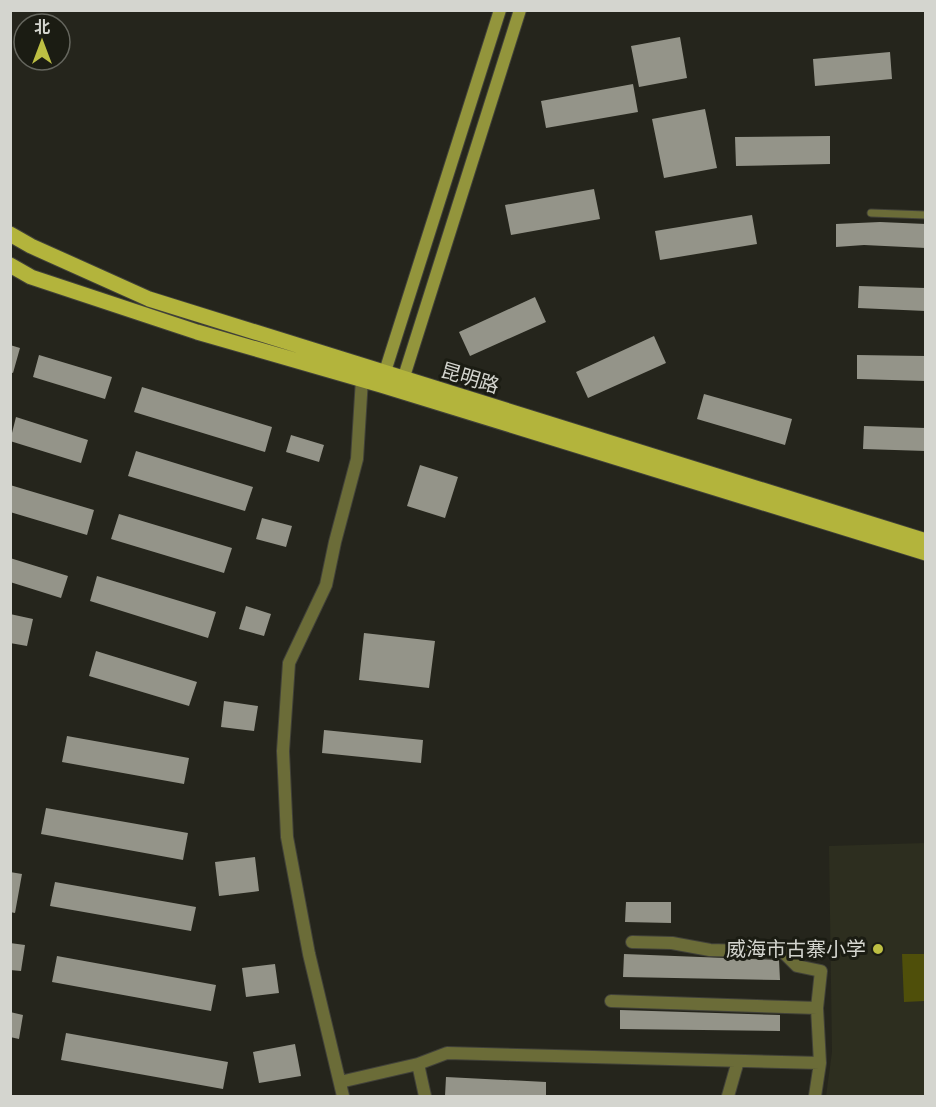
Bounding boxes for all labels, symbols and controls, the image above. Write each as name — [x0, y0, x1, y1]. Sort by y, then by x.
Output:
north arrow — [12, 12, 72, 72]
text: 北 — [34, 17, 50, 38]
street label: 昆明路 — [438, 357, 502, 399]
place label: 威海市古寨小学 — [726, 936, 866, 962]
marker: 威海市古寨小学 — [871, 942, 885, 956]

